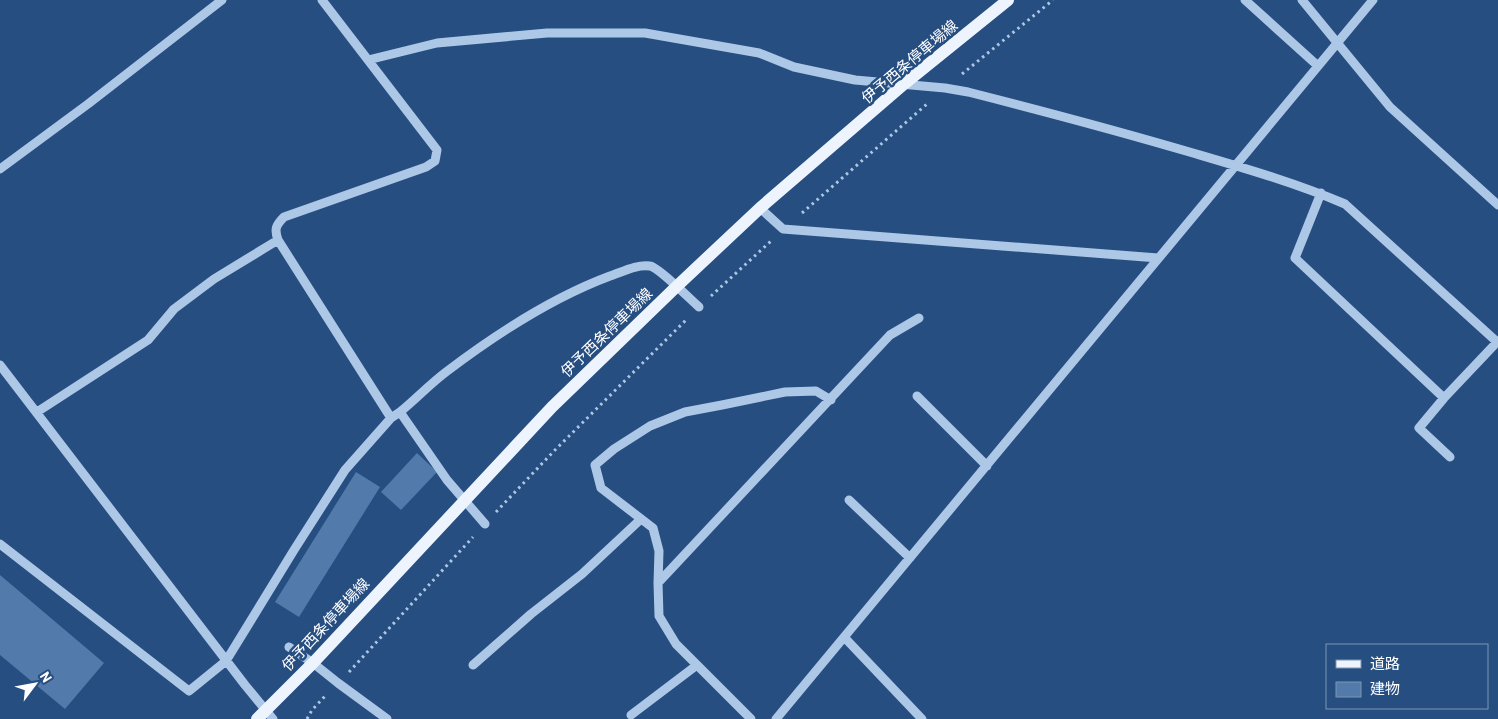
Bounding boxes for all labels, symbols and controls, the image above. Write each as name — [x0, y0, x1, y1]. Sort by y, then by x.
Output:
street label: 伊予西条停車場線 — [857, 16, 961, 106]
street label: 伊予西条停車場線 — [557, 284, 655, 380]
street label: 伊予西条停車場線 — [277, 574, 373, 674]
legend — [1326, 644, 1488, 709]
text: 道路 — [1370, 654, 1400, 672]
north arrow — [10, 659, 60, 709]
text: N — [37, 668, 56, 685]
text: 建物 — [1370, 679, 1400, 697]

